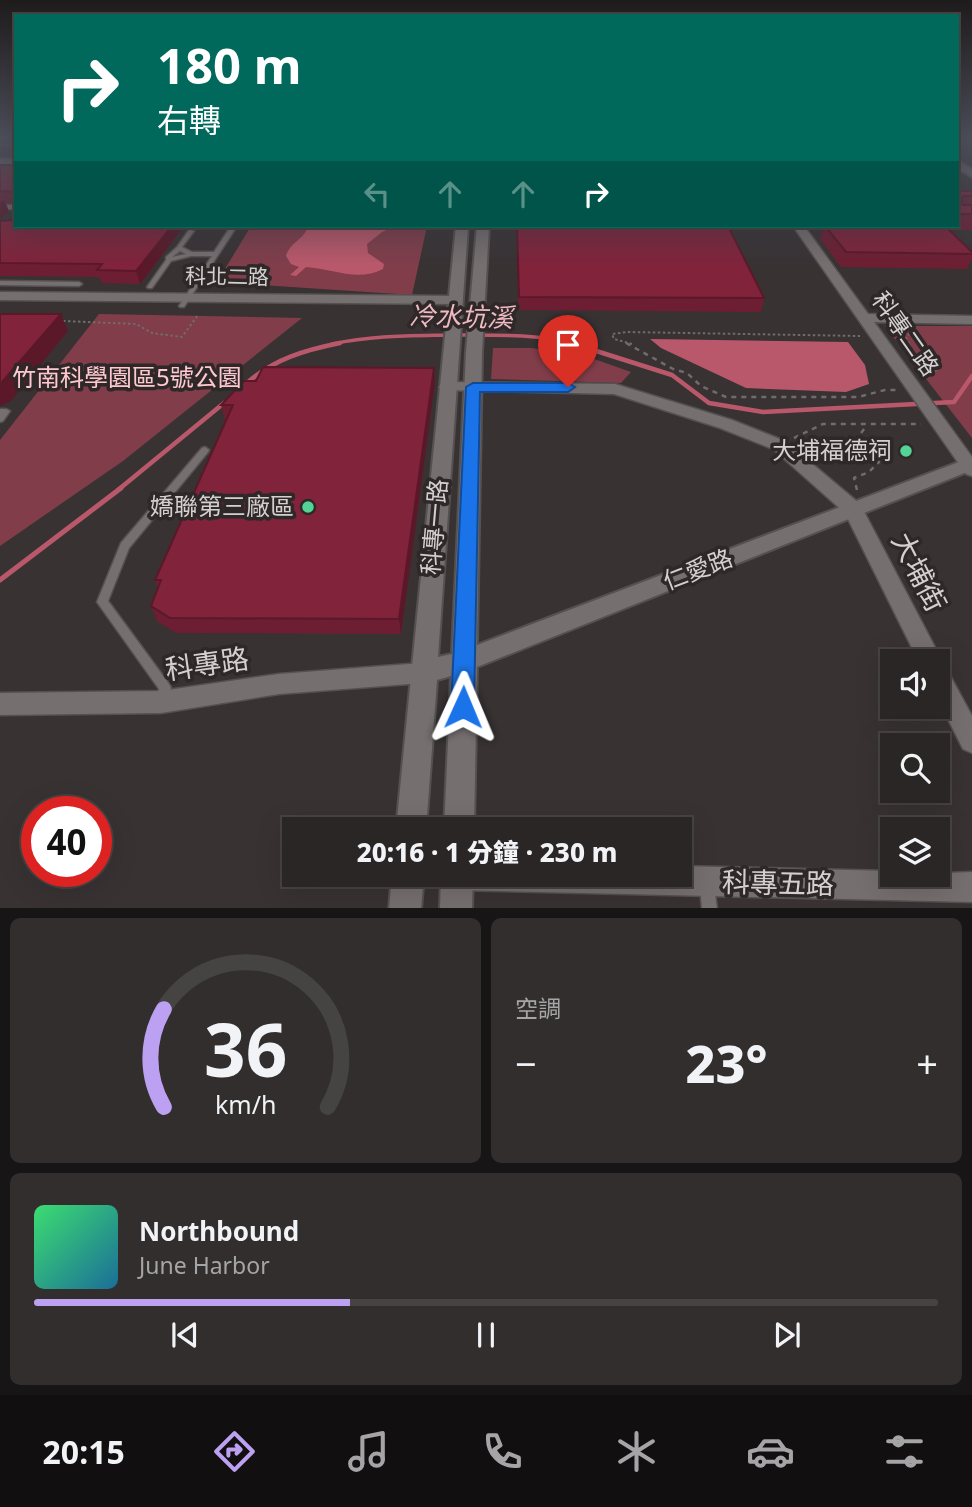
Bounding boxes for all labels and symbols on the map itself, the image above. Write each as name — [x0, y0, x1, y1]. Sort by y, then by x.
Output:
street label: 科北二路 — [185, 261, 269, 291]
street label: 科專二路 — [865, 284, 947, 382]
water label: 冷水坑溪 — [409, 297, 517, 335]
pin — [538, 315, 598, 387]
park label: 竹南科學園區5號公園 — [12, 360, 242, 393]
place label: 大埔福德祠 — [772, 433, 892, 466]
marker: 大埔福德祠 — [898, 443, 914, 459]
street label: 科專一路 — [413, 478, 454, 576]
place label: 嬌聯第三廠區 — [150, 489, 294, 522]
marker: 嬌聯第三廠區 — [300, 499, 316, 515]
street label: 大埔街 — [884, 525, 956, 618]
street label: 仁愛路 — [658, 540, 737, 597]
street label: 科專路 — [163, 638, 251, 688]
position arrow — [426, 670, 500, 744]
speed limit sign: 40 — [21, 796, 112, 887]
street label: 科專五路 — [722, 862, 834, 902]

